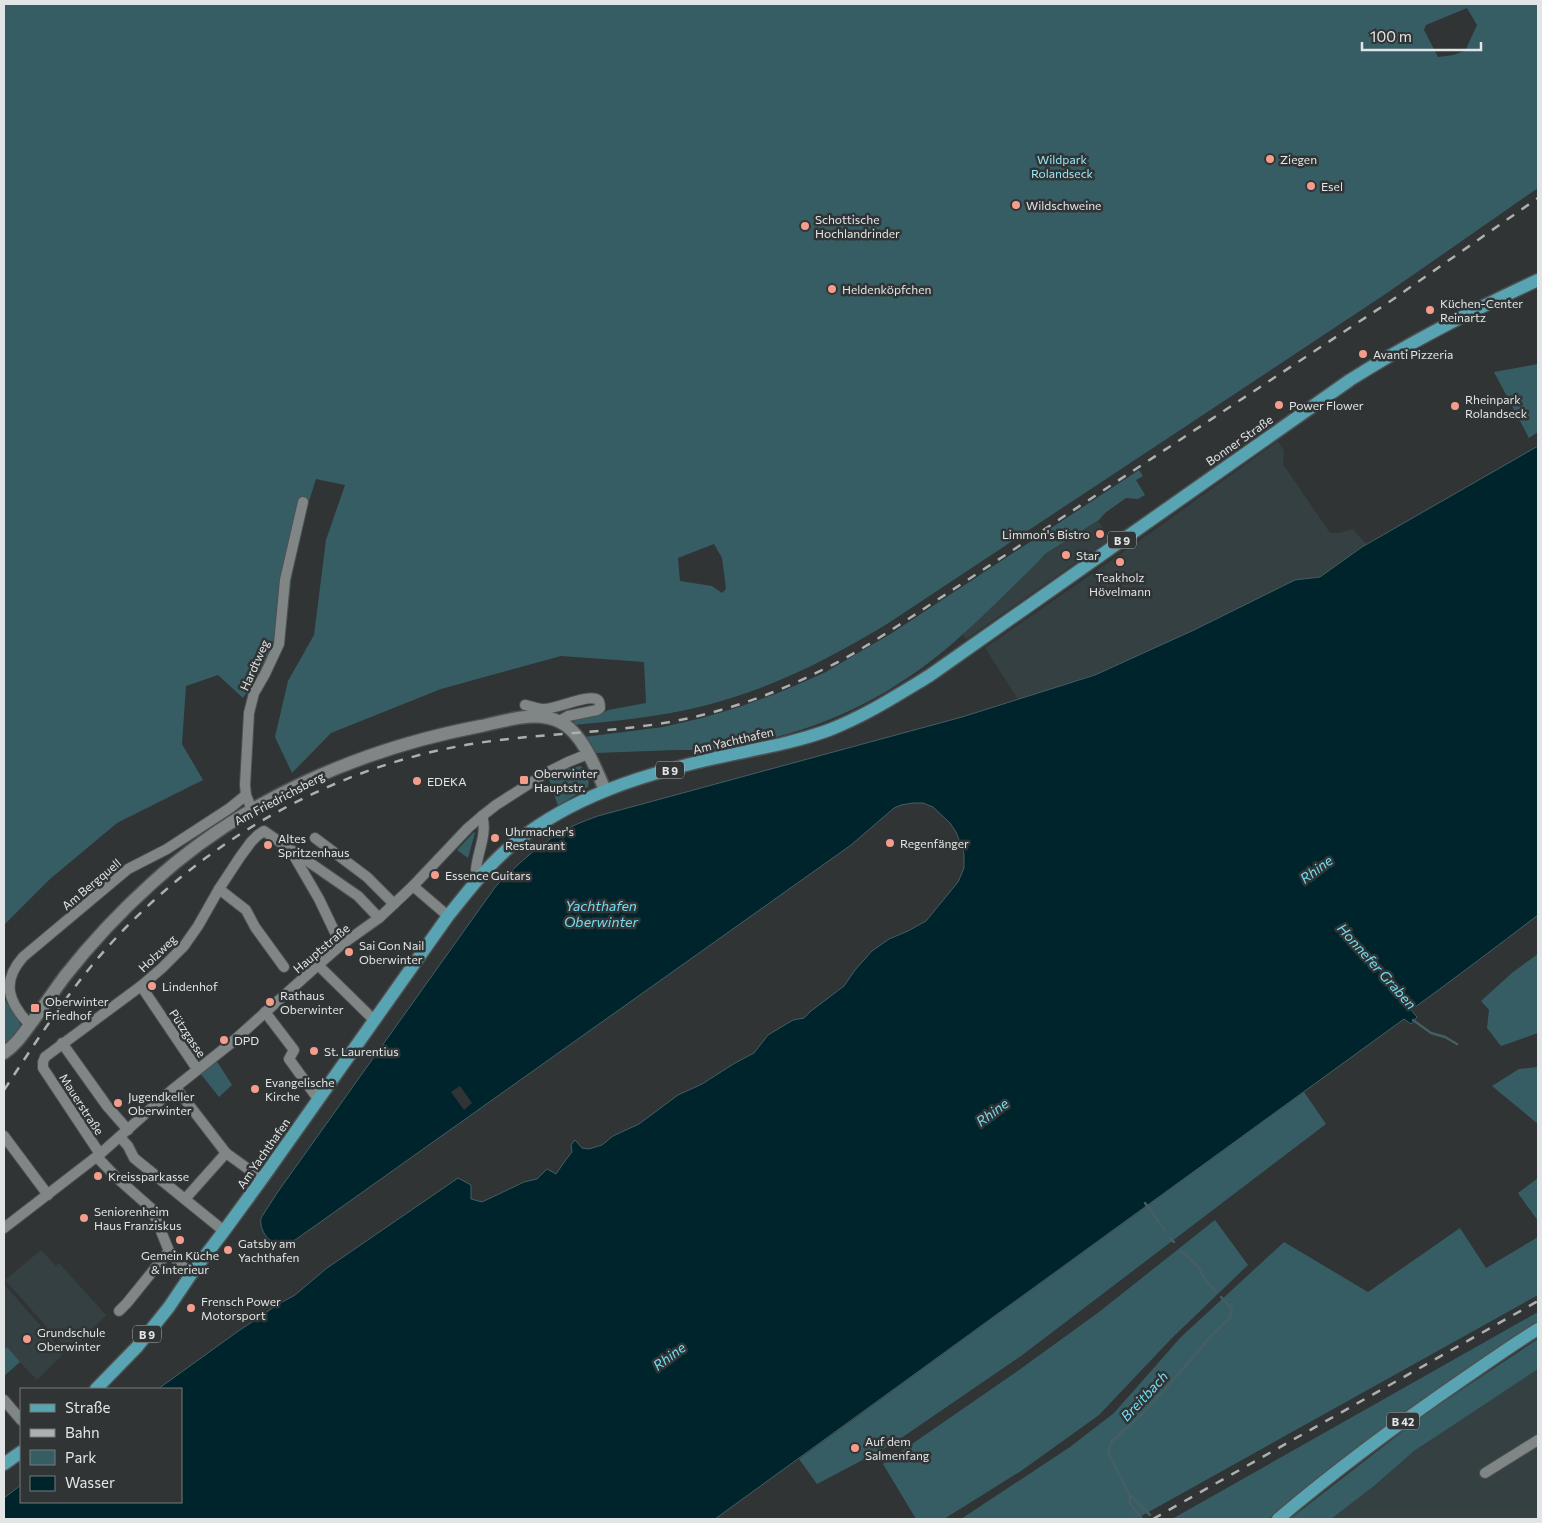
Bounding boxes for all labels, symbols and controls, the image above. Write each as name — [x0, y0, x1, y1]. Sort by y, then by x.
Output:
scale bar — [1362, 20, 1481, 52]
text: 100 m — [1370, 27, 1412, 45]
park label: Wildpark Rolandseck — [1031, 152, 1094, 180]
place label: Ziegen — [1280, 152, 1317, 166]
marker: Ziegen — [1264, 153, 1276, 165]
place label: Esel — [1321, 179, 1343, 193]
marker: Esel — [1305, 180, 1317, 192]
place label: Wildschweine — [1026, 198, 1101, 212]
marker: Wildschweine — [1010, 199, 1022, 211]
place label: Schottische Hochlandrinder — [815, 212, 900, 240]
marker: Schottische Hochlandrinder — [799, 220, 811, 232]
place label: Heldenköpfchen — [842, 282, 931, 296]
marker: Heldenköpfchen — [826, 283, 838, 295]
place label: Küchen-Center Reinartz — [1440, 296, 1523, 324]
marker: Küchen-Center Reinartz — [1424, 304, 1436, 316]
place label: Avanti Pizzeria — [1373, 347, 1453, 361]
marker: Avanti Pizzeria — [1357, 348, 1369, 360]
place label: Rheinpark Rolandseck — [1465, 392, 1528, 420]
place label: Power Flower — [1289, 398, 1364, 412]
marker: Power Flower — [1273, 399, 1285, 411]
marker: Rheinpark Rolandseck — [1449, 400, 1461, 412]
street label: Bonner Straße — [1203, 412, 1275, 468]
place label: Limmon's Bistro — [1002, 527, 1090, 541]
marker: Limmon's Bistro — [1094, 528, 1106, 540]
road number: B 9 — [1108, 532, 1136, 548]
place label: Star — [1076, 548, 1099, 562]
marker: Star — [1060, 549, 1072, 561]
marker: Teakholz Hövelmann — [1114, 556, 1126, 568]
place label: Teakholz Hövelmann — [1089, 570, 1151, 598]
street label: Hardtweg — [237, 637, 272, 692]
street label: Am Yachthafen — [691, 724, 775, 756]
road number: B 9 — [656, 762, 684, 778]
place label: Oberwinter Hauptstr. — [534, 766, 598, 794]
street label: Am Friedrichsberg — [232, 768, 327, 828]
place label: EDEKA — [427, 774, 466, 788]
marker: Oberwinter Hauptstr. — [518, 774, 530, 786]
marker: EDEKA — [411, 775, 423, 787]
place label: Uhrmacher's Restaurant — [505, 824, 574, 852]
place label: Altes Spritzenhaus — [278, 831, 349, 859]
marker: Uhrmacher's Restaurant — [489, 832, 501, 844]
place label: Regenfänger — [900, 836, 969, 850]
marker: Regenfänger — [884, 837, 896, 849]
marker: Altes Spritzenhaus — [262, 839, 274, 851]
water label: Rhine — [1296, 851, 1336, 887]
street label: Am Bergquell — [59, 855, 123, 913]
place label: Essence Guitars — [445, 868, 531, 882]
marker: Essence Guitars — [429, 869, 441, 881]
water label: Yachthafen Oberwinter — [564, 897, 638, 930]
water label: Honnefer Graben — [1334, 920, 1420, 1012]
street label: Hauptstraße — [290, 921, 352, 975]
street label: Holzweg — [135, 931, 179, 975]
place label: Sai Gon Nail Oberwinter — [359, 938, 424, 966]
marker: Sai Gon Nail Oberwinter — [343, 946, 355, 958]
place label: Lindenhof — [162, 979, 218, 993]
marker: Lindenhof — [146, 980, 158, 992]
place label: Rathaus Oberwinter — [280, 988, 344, 1016]
place label: Oberwinter Friedhof — [45, 994, 109, 1022]
marker: Rathaus Oberwinter — [264, 996, 276, 1008]
marker: Oberwinter Friedhof — [29, 1002, 41, 1014]
street label: Pützgasse — [167, 1006, 209, 1060]
place label: DPD — [234, 1033, 259, 1047]
marker: DPD — [218, 1034, 230, 1046]
place label: St. Laurentius — [324, 1044, 399, 1058]
marker: St. Laurentius — [308, 1045, 320, 1057]
street label: Mauerstraße — [57, 1071, 107, 1137]
place label: Evangelische Kirche — [265, 1075, 335, 1103]
marker: Evangelische Kirche — [249, 1083, 261, 1095]
place label: Jugendkeller Oberwinter — [128, 1089, 195, 1117]
water label: Rhine — [972, 1094, 1012, 1130]
marker: Jugendkeller Oberwinter — [112, 1097, 124, 1109]
street label: Am Yachthafen — [234, 1115, 292, 1191]
place label: Kreissparkasse — [108, 1169, 189, 1183]
marker: Kreissparkasse — [92, 1170, 104, 1182]
place label: Seniorenheim Haus Franziskus — [94, 1204, 181, 1232]
marker: Seniorenheim Haus Franziskus — [78, 1212, 90, 1224]
marker: Gemein Küche & Interieur — [174, 1234, 186, 1246]
place label: Gatsby am Yachthafen — [238, 1236, 299, 1264]
marker: Gatsby am Yachthafen — [222, 1244, 234, 1256]
place label: Gemein Küche & Interieur — [141, 1248, 219, 1276]
place label: Frensch Power Motorsport — [201, 1294, 281, 1322]
marker: Frensch Power Motorsport — [185, 1302, 197, 1314]
place label: Grundschule Oberwinter — [37, 1325, 105, 1353]
road number: B 9 — [133, 1326, 161, 1342]
marker: Grundschule Oberwinter — [21, 1333, 33, 1345]
water label: Rhine — [649, 1338, 689, 1374]
water label: Breitbach — [1117, 1368, 1171, 1424]
legend — [20, 1388, 182, 1503]
text: Straße — [65, 1398, 111, 1416]
road number: B 42 — [1387, 1412, 1419, 1430]
text: Bahn — [65, 1423, 100, 1441]
place label: Auf dem Salmenfang — [865, 1434, 930, 1462]
marker: Auf dem Salmenfang — [849, 1442, 861, 1454]
text: Park — [65, 1448, 96, 1466]
text: Wasser — [65, 1473, 115, 1491]

